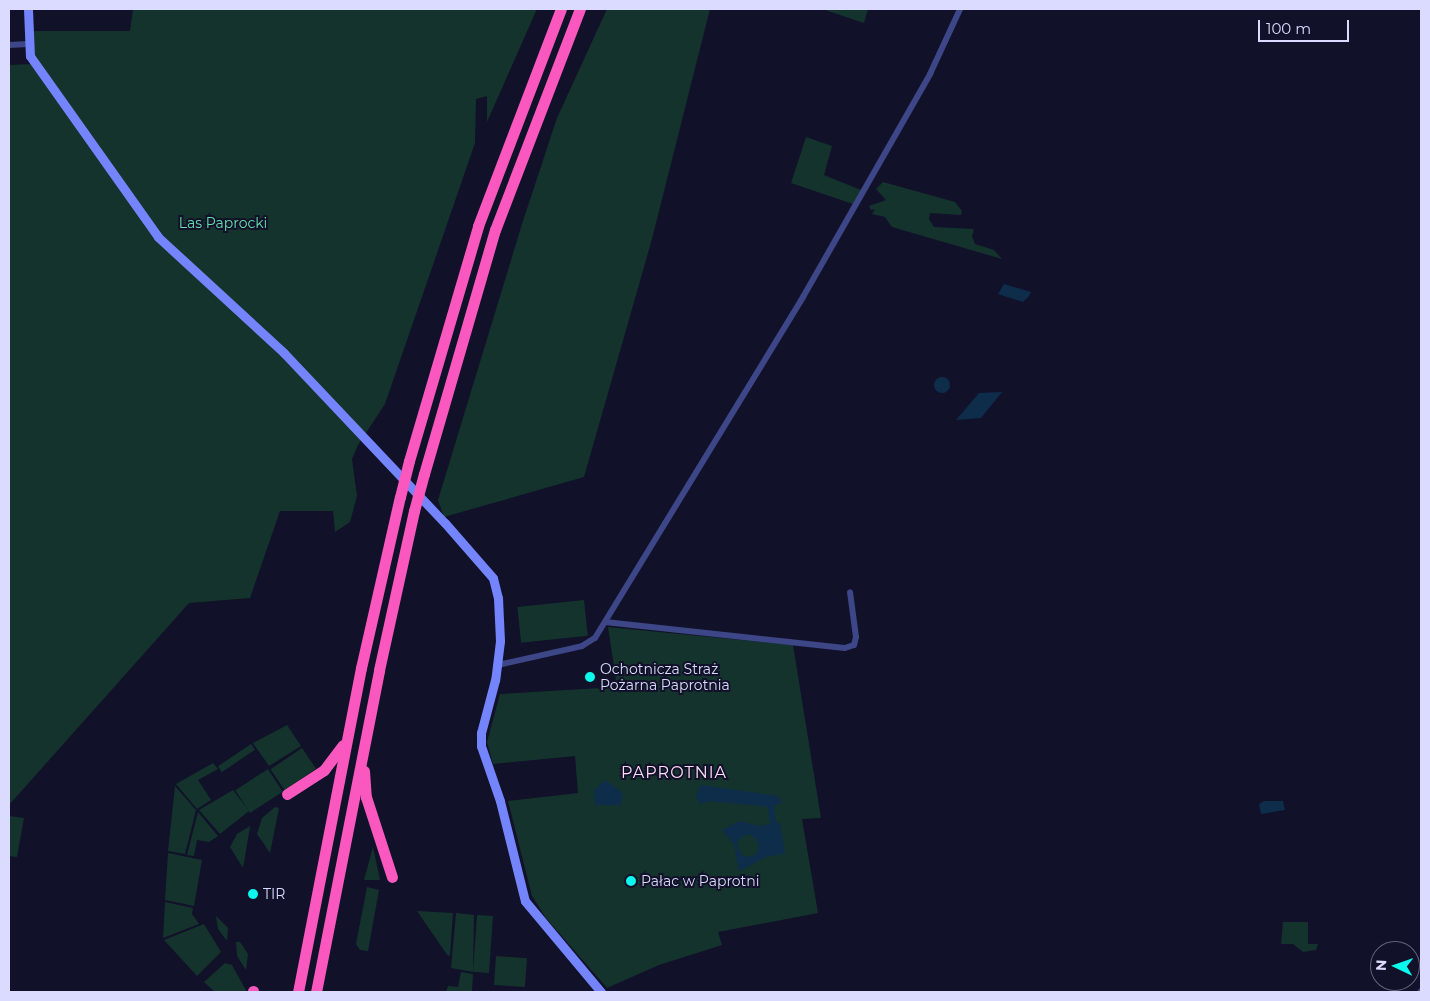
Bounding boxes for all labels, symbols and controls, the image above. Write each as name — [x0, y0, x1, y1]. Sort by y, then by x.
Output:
scale bar — [1260, 10, 1351, 42]
text: 100 m — [1266, 19, 1311, 38]
park label: Las Paprocki — [179, 215, 267, 231]
place label: Ochotnicza Straż Pożarna Paprotnia — [600, 661, 730, 694]
marker: Ochotnicza Straż Pożarna Paprotnia — [584, 671, 596, 683]
district label: PAPROTNIA — [620, 763, 728, 783]
place label: Pałac w Paprotni — [641, 873, 760, 889]
marker: Pałac w Paprotni — [625, 875, 637, 887]
place label: TIR — [263, 886, 285, 902]
marker: TIR — [247, 888, 259, 900]
north arrow — [1370, 941, 1420, 991]
text: N — [1372, 959, 1390, 971]

